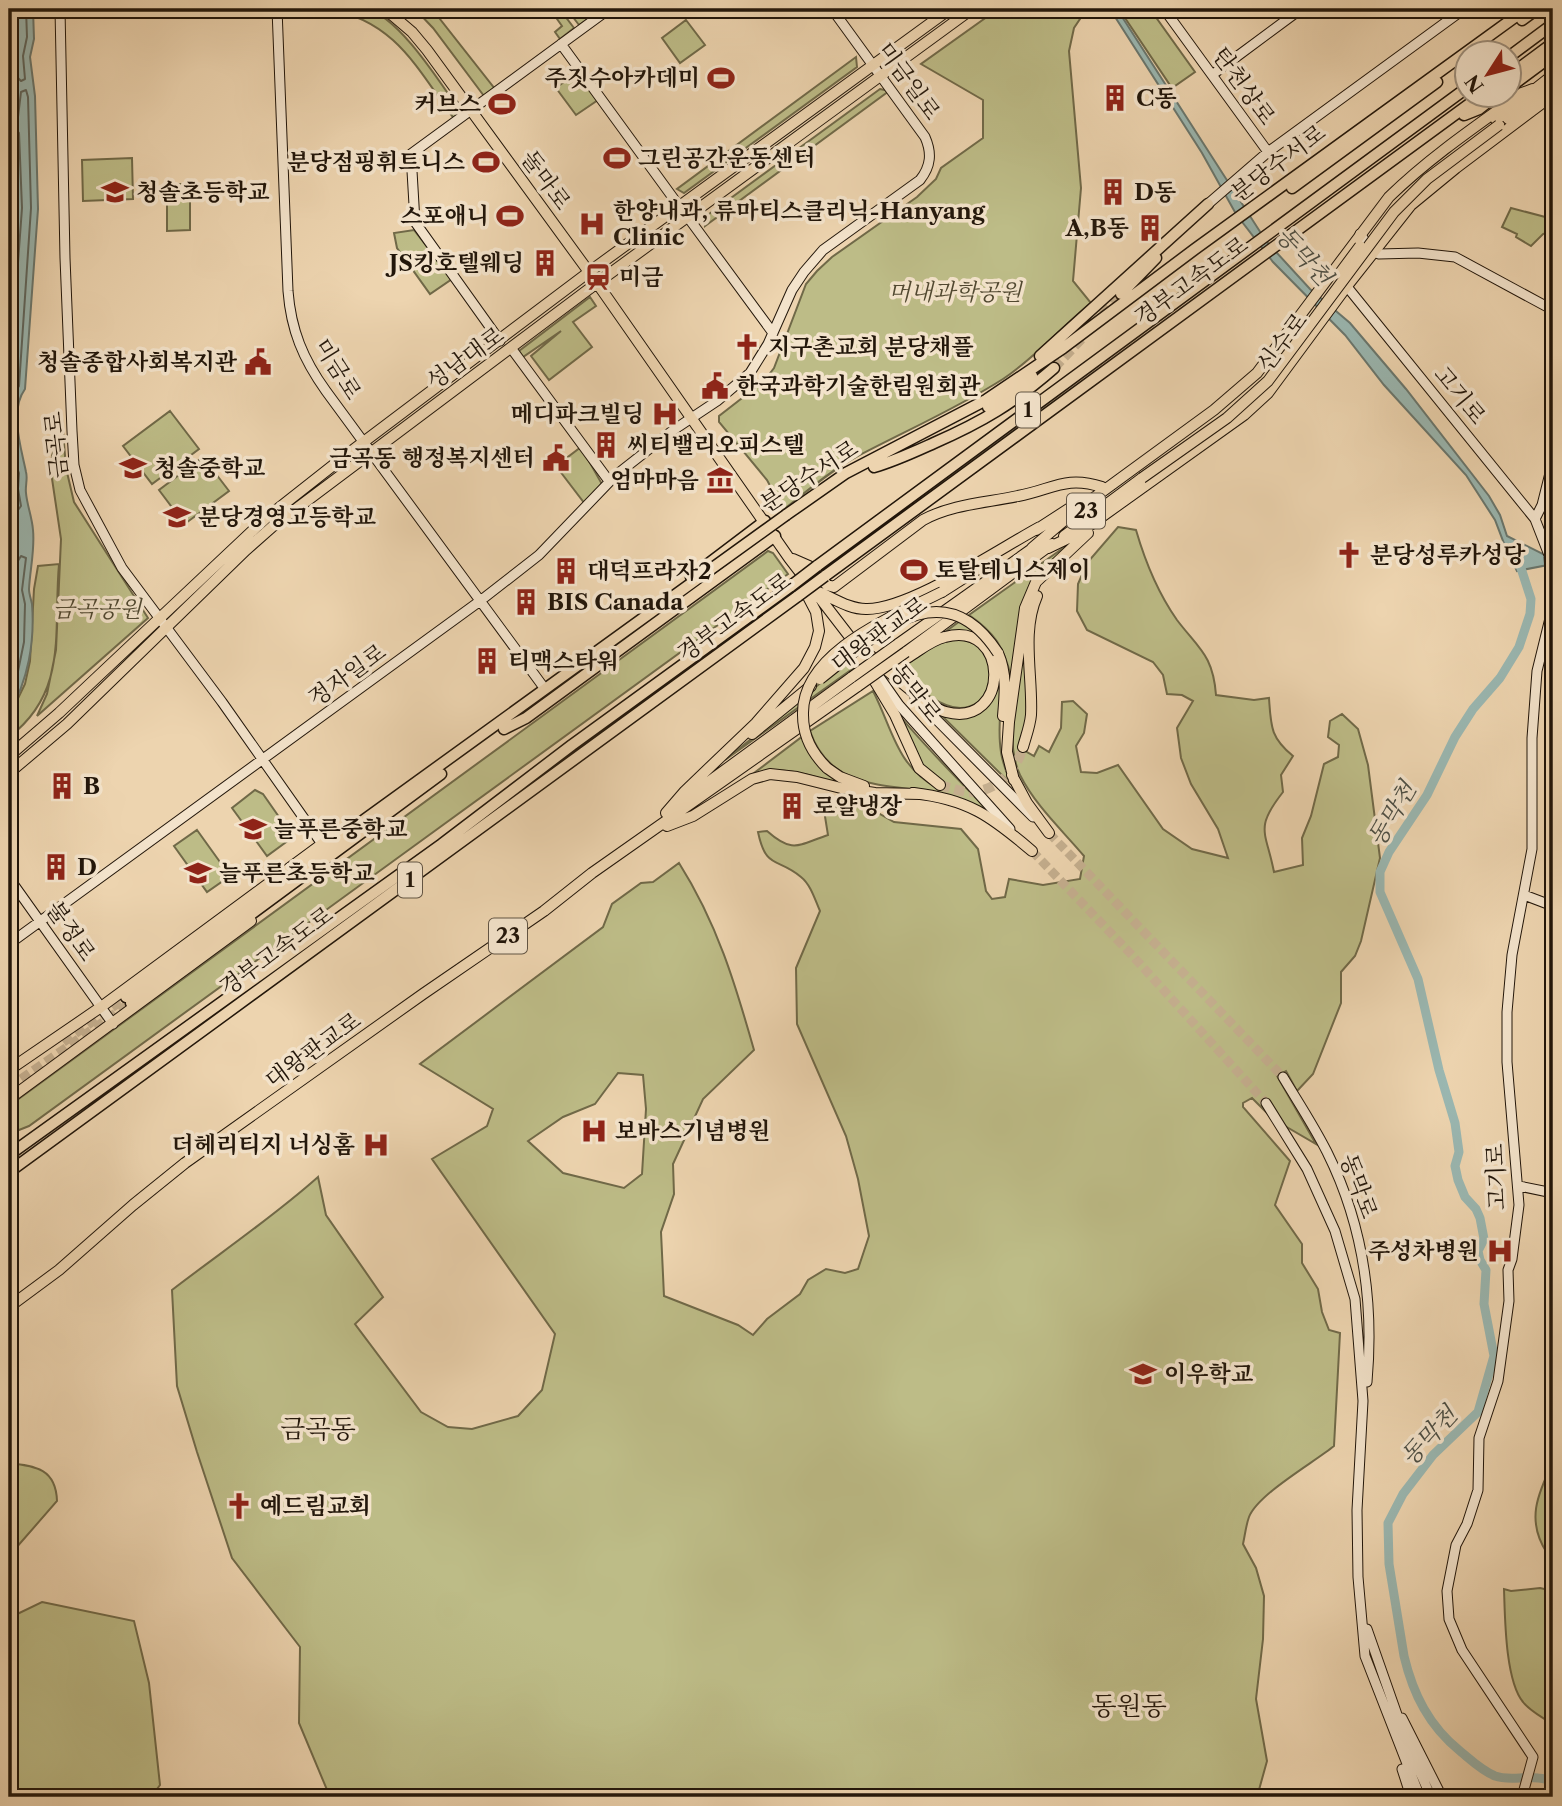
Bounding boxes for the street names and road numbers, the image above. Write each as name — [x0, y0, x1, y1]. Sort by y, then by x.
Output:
street label: 미금일로 — [872, 37, 946, 125]
street label: 탄천상로 — [1207, 42, 1281, 130]
street label: 분당수서로 — [1225, 118, 1331, 208]
street label: 돌마로 — [515, 145, 577, 215]
street label: 경부고속도로 — [1129, 230, 1253, 332]
street label: 신수로 — [1251, 307, 1313, 377]
street label: 성남대로 — [421, 321, 509, 395]
street label: 미금로 — [308, 333, 368, 405]
street label: 고기로 — [1428, 360, 1492, 430]
road number: 1 — [1016, 392, 1040, 428]
street label: 금곡로 — [39, 410, 73, 480]
street label: 분당수서로 — [755, 434, 863, 518]
road number: 23 — [1067, 494, 1105, 528]
street label: 경부고속도로 — [672, 566, 796, 668]
street label: 대왕판교로 — [826, 590, 932, 678]
street label: 정자일로 — [303, 638, 391, 712]
street label: 동막로 — [884, 658, 948, 728]
road number: 1 — [398, 862, 422, 898]
street label: 불정로 — [40, 896, 102, 966]
street label: 경부고속도로 — [214, 900, 338, 1002]
road number: 23 — [489, 918, 527, 954]
street label: 대왕판교로 — [260, 1006, 366, 1094]
street label: 고기로 — [1481, 1143, 1511, 1211]
street label: 동막로 — [1334, 1150, 1384, 1222]

